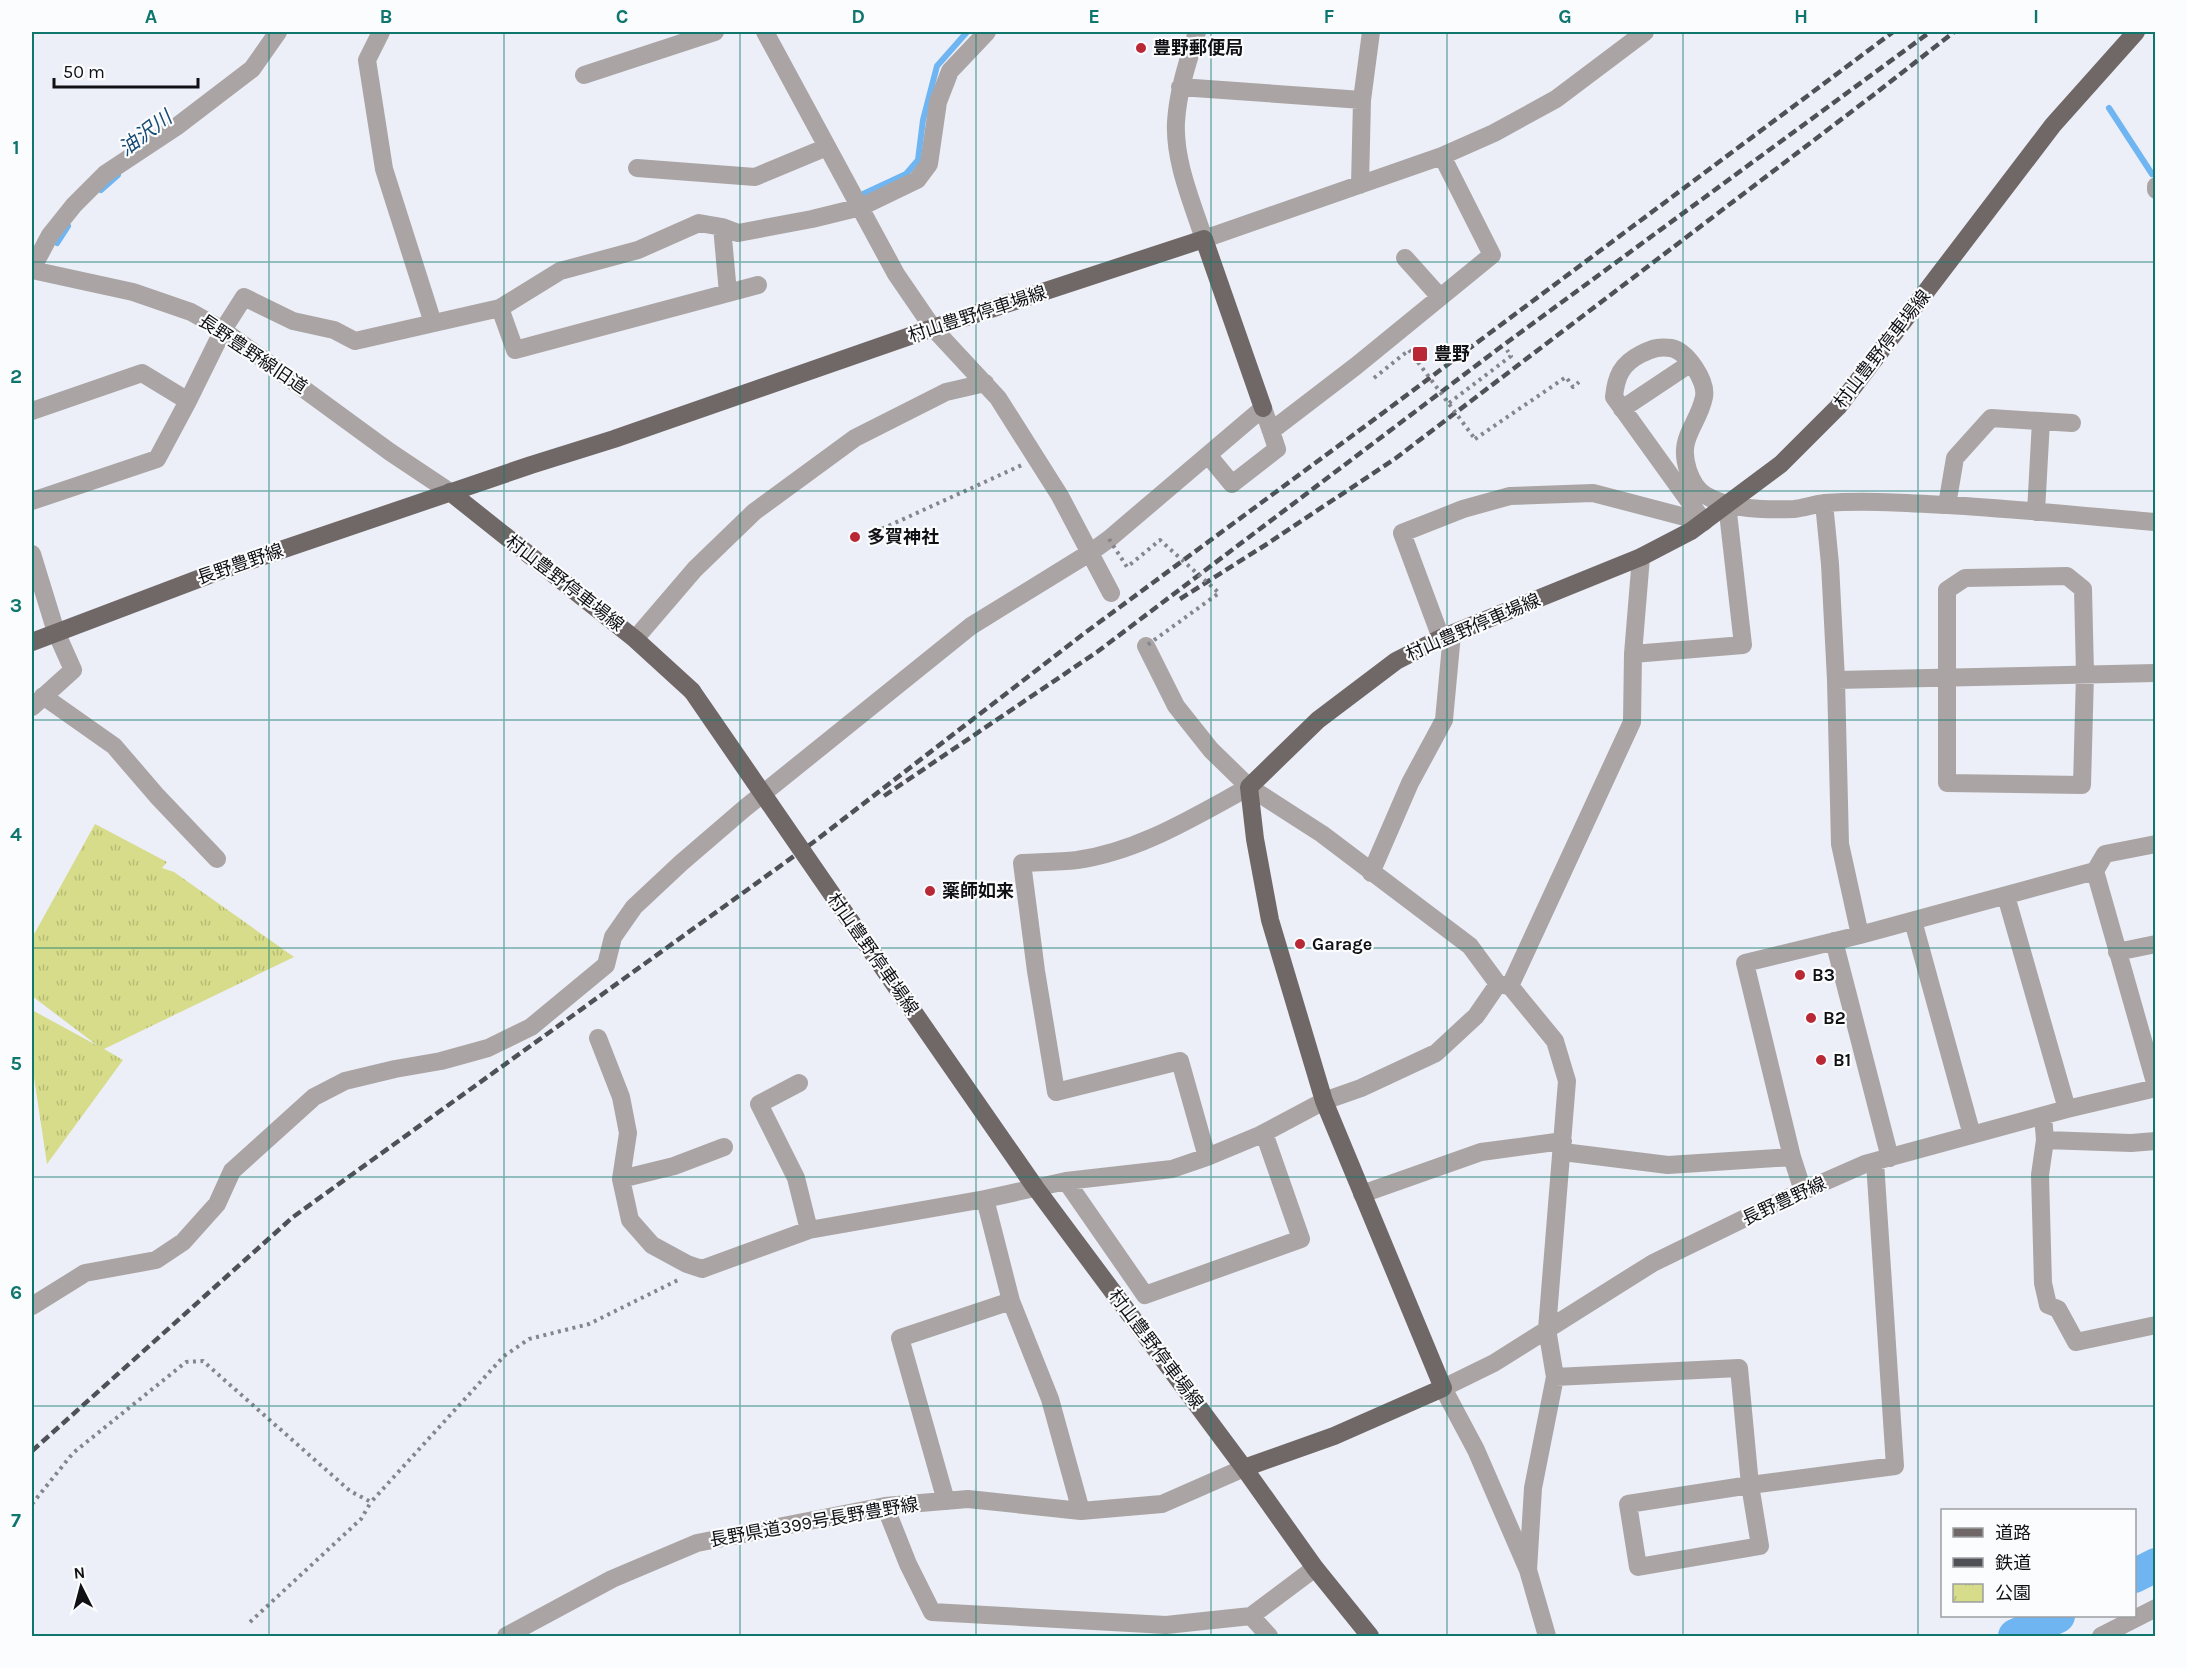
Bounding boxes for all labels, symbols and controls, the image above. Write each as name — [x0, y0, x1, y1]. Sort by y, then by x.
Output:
text: A — [145, 5, 158, 28]
text: B — [380, 5, 392, 28]
text: C — [616, 5, 628, 28]
text: D — [851, 5, 865, 28]
text: E — [1088, 5, 1100, 28]
text: F — [1324, 5, 1335, 28]
text: G — [1558, 5, 1572, 28]
text: H — [1794, 5, 1808, 28]
text: I — [2033, 5, 2039, 28]
place label: 豊野郵便局 — [1153, 37, 1243, 59]
marker: 豊野郵便局 — [1134, 41, 1148, 55]
scale bar — [54, 51, 198, 89]
text: 50 m — [63, 61, 105, 83]
water label: 油沢川 — [114, 105, 178, 161]
text: 1 — [12, 136, 20, 159]
street label: 村山豊野停車場線 — [905, 281, 1049, 347]
street label: 村山豊野停車場線 — [1829, 285, 1935, 413]
street label: 長野豊野線旧道 — [195, 310, 311, 398]
place label: 豊野 — [1434, 343, 1470, 365]
marker: 豊野 — [1411, 345, 1429, 363]
text: 2 — [10, 365, 22, 388]
place label: 多賀神社 — [867, 526, 939, 548]
street label: 村山豊野停車場線 — [501, 530, 629, 636]
marker: 多賀神社 — [848, 530, 862, 544]
street label: 長野豊野線 — [194, 539, 286, 589]
street label: 村山豊野停車場線 — [1402, 589, 1544, 665]
text: 3 — [10, 594, 22, 617]
text: 4 — [10, 823, 22, 846]
place label: 薬師如来 — [942, 880, 1014, 902]
marker: 薬師如来 — [923, 884, 937, 898]
street label: 村山豊野停車場線 — [823, 889, 923, 1019]
place label: Garage — [1312, 933, 1372, 955]
marker: Garage — [1293, 937, 1307, 951]
place label: B3 — [1812, 964, 1835, 986]
marker: B3 — [1793, 968, 1807, 982]
place label: B2 — [1823, 1007, 1846, 1029]
marker: B2 — [1804, 1011, 1818, 1025]
place label: B1 — [1833, 1049, 1851, 1071]
text: 5 — [10, 1052, 22, 1075]
marker: B1 — [1814, 1053, 1828, 1067]
street label: 長野豊野線 — [1739, 1172, 1829, 1230]
text: 6 — [10, 1281, 22, 1304]
street label: 村山豊野停車場線 — [1104, 1285, 1208, 1413]
street label: 長野県道399号長野豊野線 — [708, 1493, 920, 1551]
text: 7 — [11, 1509, 21, 1532]
legend — [1941, 1509, 2136, 1617]
text: 道路 — [1995, 1522, 2031, 1544]
text: 鉄道 — [1995, 1552, 2031, 1574]
north arrow — [51, 1557, 111, 1617]
text: N — [73, 1563, 86, 1583]
text: 公園 — [1995, 1582, 2031, 1604]

